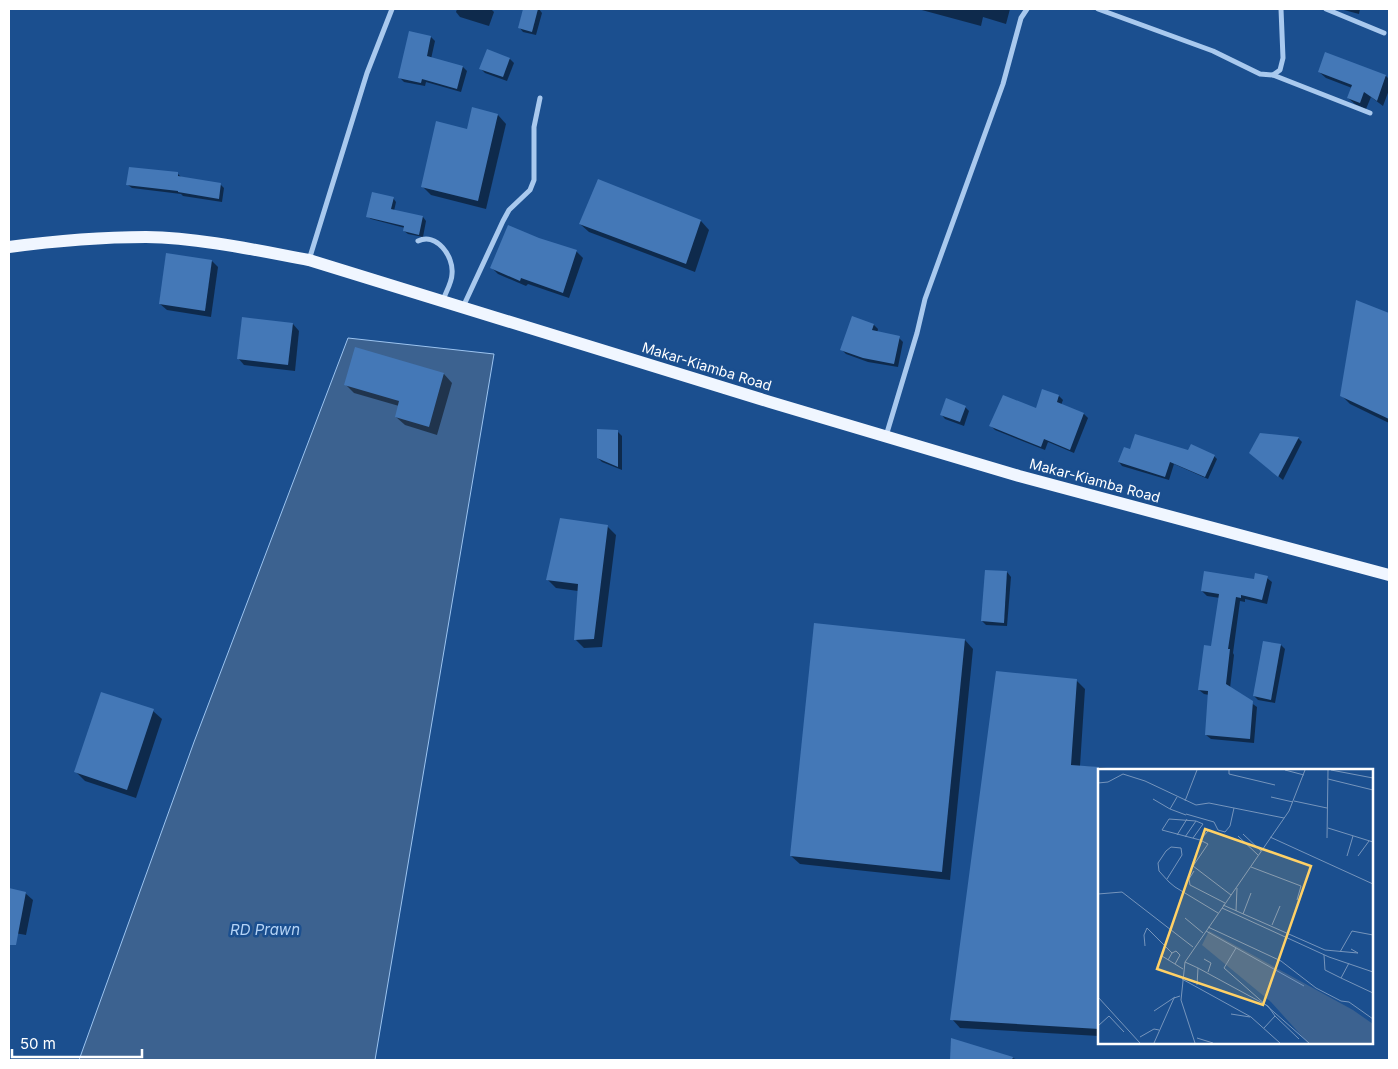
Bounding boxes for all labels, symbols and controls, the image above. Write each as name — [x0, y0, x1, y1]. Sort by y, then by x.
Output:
street label: Makar-Kiamba Road — [640, 338, 774, 394]
street label: Makar-Kiamba Road — [1028, 454, 1162, 506]
inset map — [1098, 769, 1373, 1044]
water label: RD Prawn — [230, 920, 300, 939]
scale bar — [12, 1026, 142, 1058]
text: 50 m — [20, 1034, 56, 1053]

